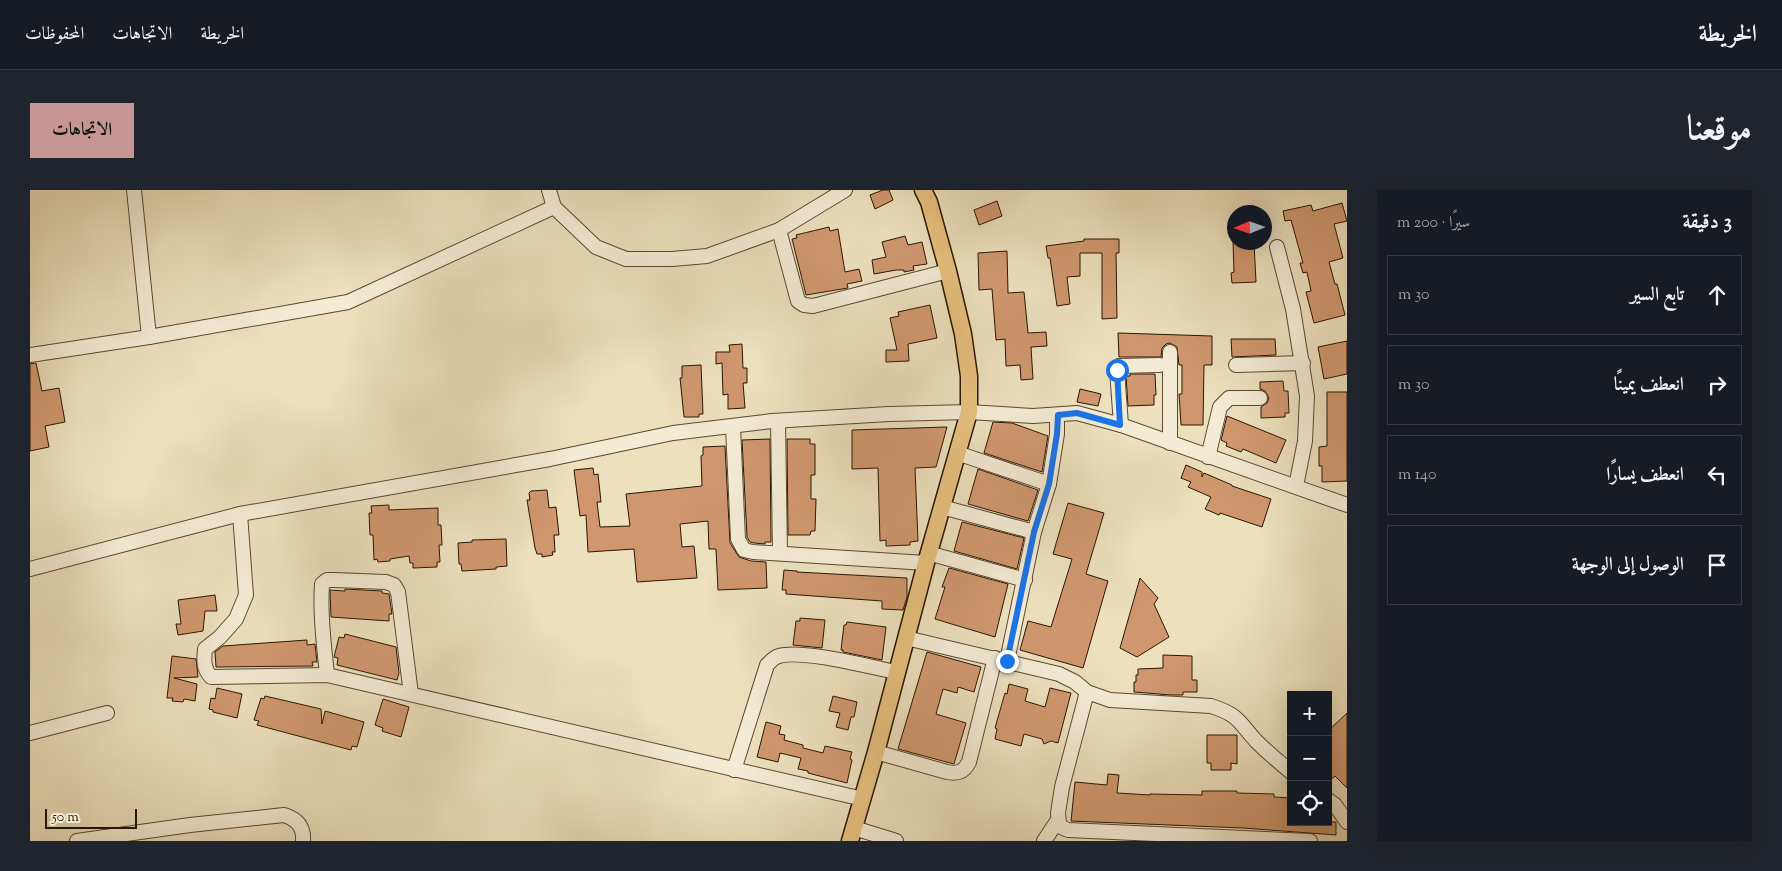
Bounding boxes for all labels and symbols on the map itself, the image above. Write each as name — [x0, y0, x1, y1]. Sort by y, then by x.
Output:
north arrow — [1227, 205, 1272, 250]
route start — [1106, 359, 1129, 382]
route end — [996, 650, 1019, 673]
scale bar — [45, 806, 138, 829]

